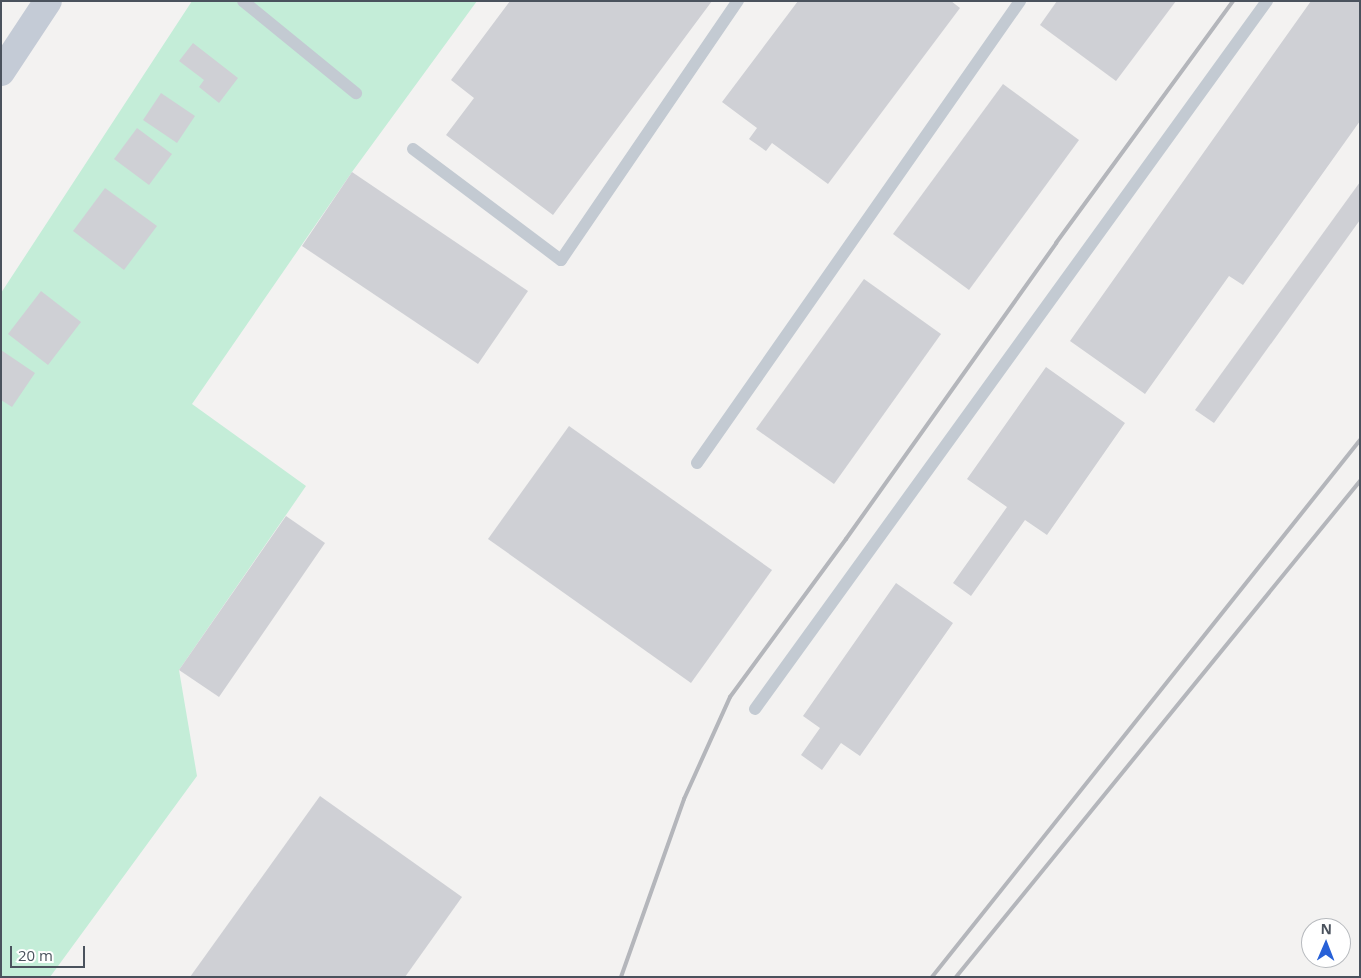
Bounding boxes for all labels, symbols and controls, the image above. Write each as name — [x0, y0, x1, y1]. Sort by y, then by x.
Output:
north arrow — [1301, 918, 1351, 968]
text: N — [1320, 919, 1332, 938]
scale bar — [12, 936, 88, 968]
text: 20 m — [18, 945, 53, 965]

